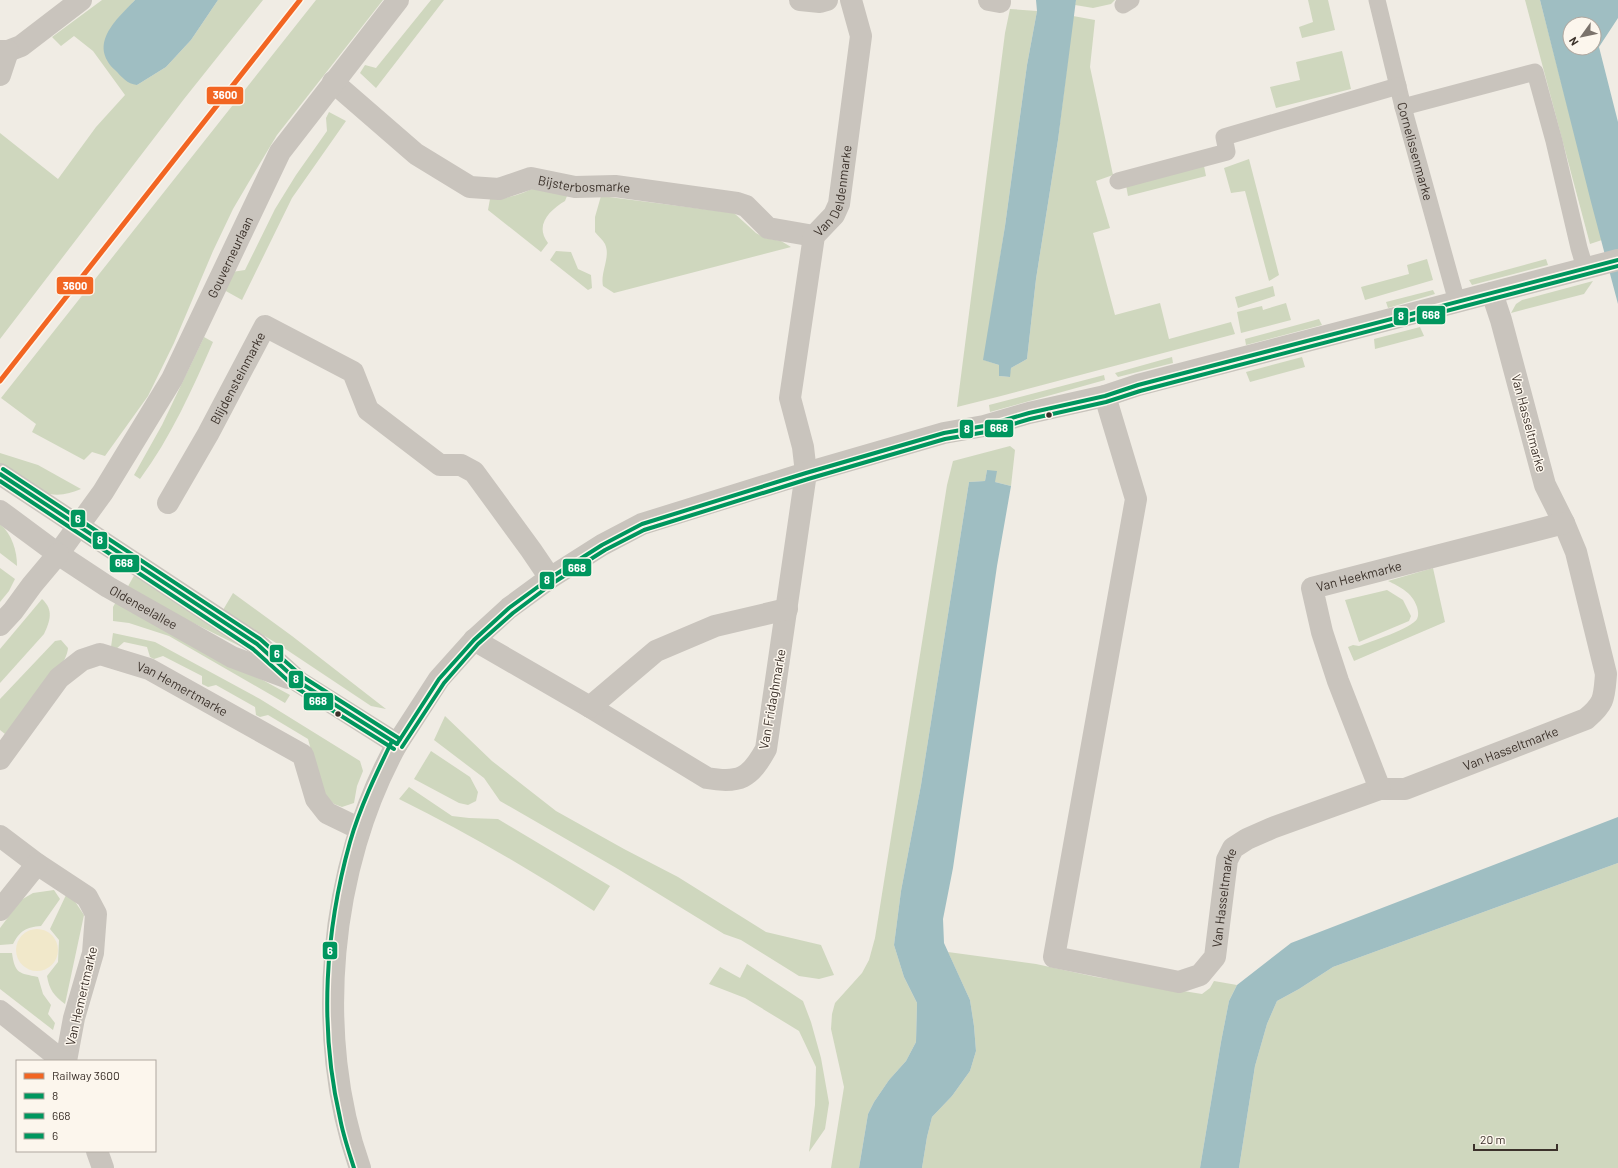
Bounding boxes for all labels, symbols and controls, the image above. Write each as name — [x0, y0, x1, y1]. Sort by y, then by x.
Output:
north arrow — [1562, 16, 1602, 56]
text: N — [1566, 35, 1581, 48]
line badge: 3600 — [206, 86, 244, 105]
text: 3600 — [213, 88, 237, 101]
street label: Cornelissenmarke — [1394, 100, 1437, 202]
street label: Van Deldenmarke — [810, 144, 855, 240]
street label: Bijsterbosmarke — [537, 172, 631, 196]
street label: Gouverneurlaan — [204, 214, 256, 301]
line badge: 3600 — [56, 276, 94, 295]
text: 3600 — [63, 279, 87, 292]
line badge: 668 — [1416, 305, 1446, 325]
line badge: 8 — [1393, 307, 1409, 326]
text: 668 — [1422, 308, 1440, 321]
text: 8 — [1398, 309, 1404, 322]
street label: Blijdensteinmarke — [207, 329, 268, 427]
street label: Van Hasseltmarke — [1508, 372, 1550, 474]
unlabelled marker — [1044, 410, 1054, 420]
line badge: 8 — [959, 419, 974, 439]
line badge: 668 — [984, 419, 1014, 438]
text: 668 — [990, 421, 1008, 434]
text: 8 — [964, 422, 970, 435]
line badge: 6 — [70, 509, 86, 528]
text: 6 — [75, 512, 81, 525]
line badge: 8 — [92, 531, 108, 550]
text: 8 — [97, 533, 103, 546]
line badge: 668 — [109, 554, 140, 573]
text: 668 — [115, 556, 133, 569]
street label: Van Heekmarke — [1315, 557, 1403, 595]
line badge: 668 — [562, 558, 592, 577]
text: 668 — [568, 561, 586, 574]
line badge: 8 — [539, 571, 555, 590]
text: 8 — [544, 573, 550, 586]
street label: Oldeneelallee — [107, 582, 180, 633]
line badge: 6 — [269, 644, 284, 663]
text: 6 — [274, 647, 280, 660]
street label: Van Fridaghmarke — [755, 648, 789, 750]
street label: Van Hemertmarke — [135, 658, 231, 719]
line badge: 8 — [288, 670, 304, 689]
text: 8 — [293, 672, 299, 685]
line badge: 668 — [303, 692, 334, 711]
text: 668 — [309, 694, 327, 707]
unlabelled marker — [333, 709, 343, 719]
street label: Van Hasseltmarke — [1461, 723, 1561, 774]
street label: Van Hasseltmarke — [1208, 845, 1240, 948]
line badge: 6 — [322, 941, 338, 960]
text: 6 — [327, 944, 333, 957]
street label: Van Hemertmarke — [62, 945, 100, 1047]
legend — [16, 1060, 156, 1152]
text: Railway 3600 — [52, 1068, 120, 1082]
text: 8 — [52, 1088, 58, 1102]
text: 668 — [52, 1108, 71, 1122]
scale bar — [1474, 1126, 1557, 1152]
text: 6 — [52, 1128, 58, 1142]
text: 20 m — [1480, 1132, 1506, 1146]

